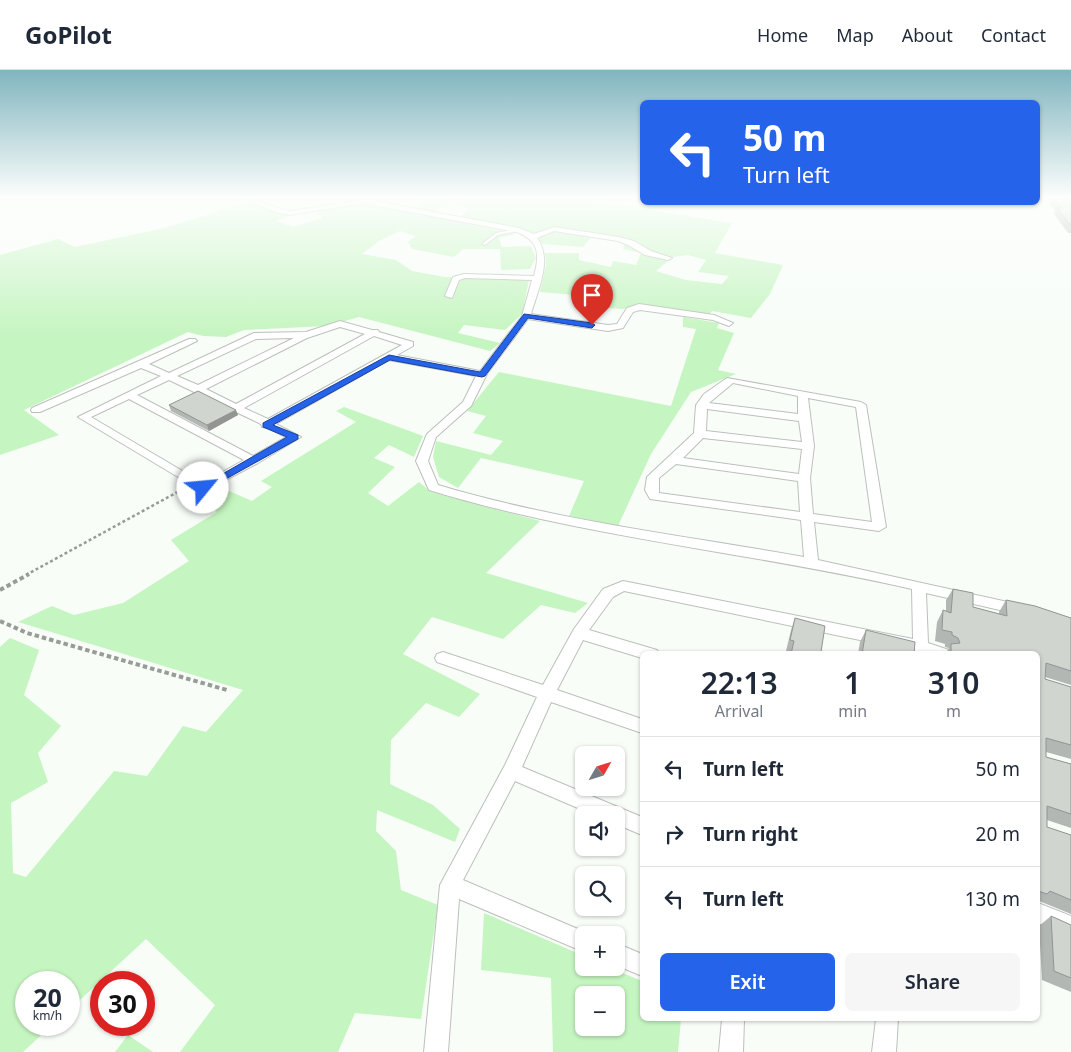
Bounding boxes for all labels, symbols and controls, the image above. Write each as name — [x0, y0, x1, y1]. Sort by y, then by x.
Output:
text: GoPilot — [25, 18, 112, 51]
text: Home — [757, 23, 808, 47]
text: Map — [836, 23, 874, 47]
text: About — [902, 23, 953, 47]
text: Contact — [981, 23, 1046, 47]
text: 50 m — [743, 114, 826, 161]
icon: left — [660, 120, 725, 185]
text: Turn left — [743, 159, 830, 189]
pin — [571, 274, 613, 325]
icon: arrive — [578, 281, 606, 309]
position arrow — [176, 461, 228, 513]
text: 22:13 — [701, 662, 778, 703]
text: 1 — [844, 662, 861, 703]
text: 310 — [928, 662, 979, 703]
text: Arrival — [715, 700, 764, 722]
text: min — [838, 700, 867, 722]
text: m — [946, 700, 961, 722]
north arrow — [575, 746, 625, 796]
map controls — [575, 746, 625, 1036]
icon: left — [660, 755, 688, 783]
text: Turn left — [703, 756, 784, 782]
text: 50 m — [976, 756, 1020, 782]
button: sound — [575, 806, 625, 856]
icon: right — [660, 820, 688, 848]
text: Turn right — [703, 821, 798, 847]
text: 20 m — [976, 821, 1020, 847]
button: search — [575, 866, 625, 916]
icon: left — [660, 885, 688, 913]
text: Turn left — [703, 886, 784, 912]
text: 130 m — [965, 886, 1020, 912]
button: + — [575, 926, 625, 976]
button: Exit — [660, 953, 835, 1011]
button: Share — [845, 953, 1020, 1011]
speed limit sign: 30 — [90, 971, 155, 1036]
text: 20 — [33, 980, 62, 1014]
button: − — [575, 986, 625, 1036]
text: km/h — [33, 1007, 62, 1024]

